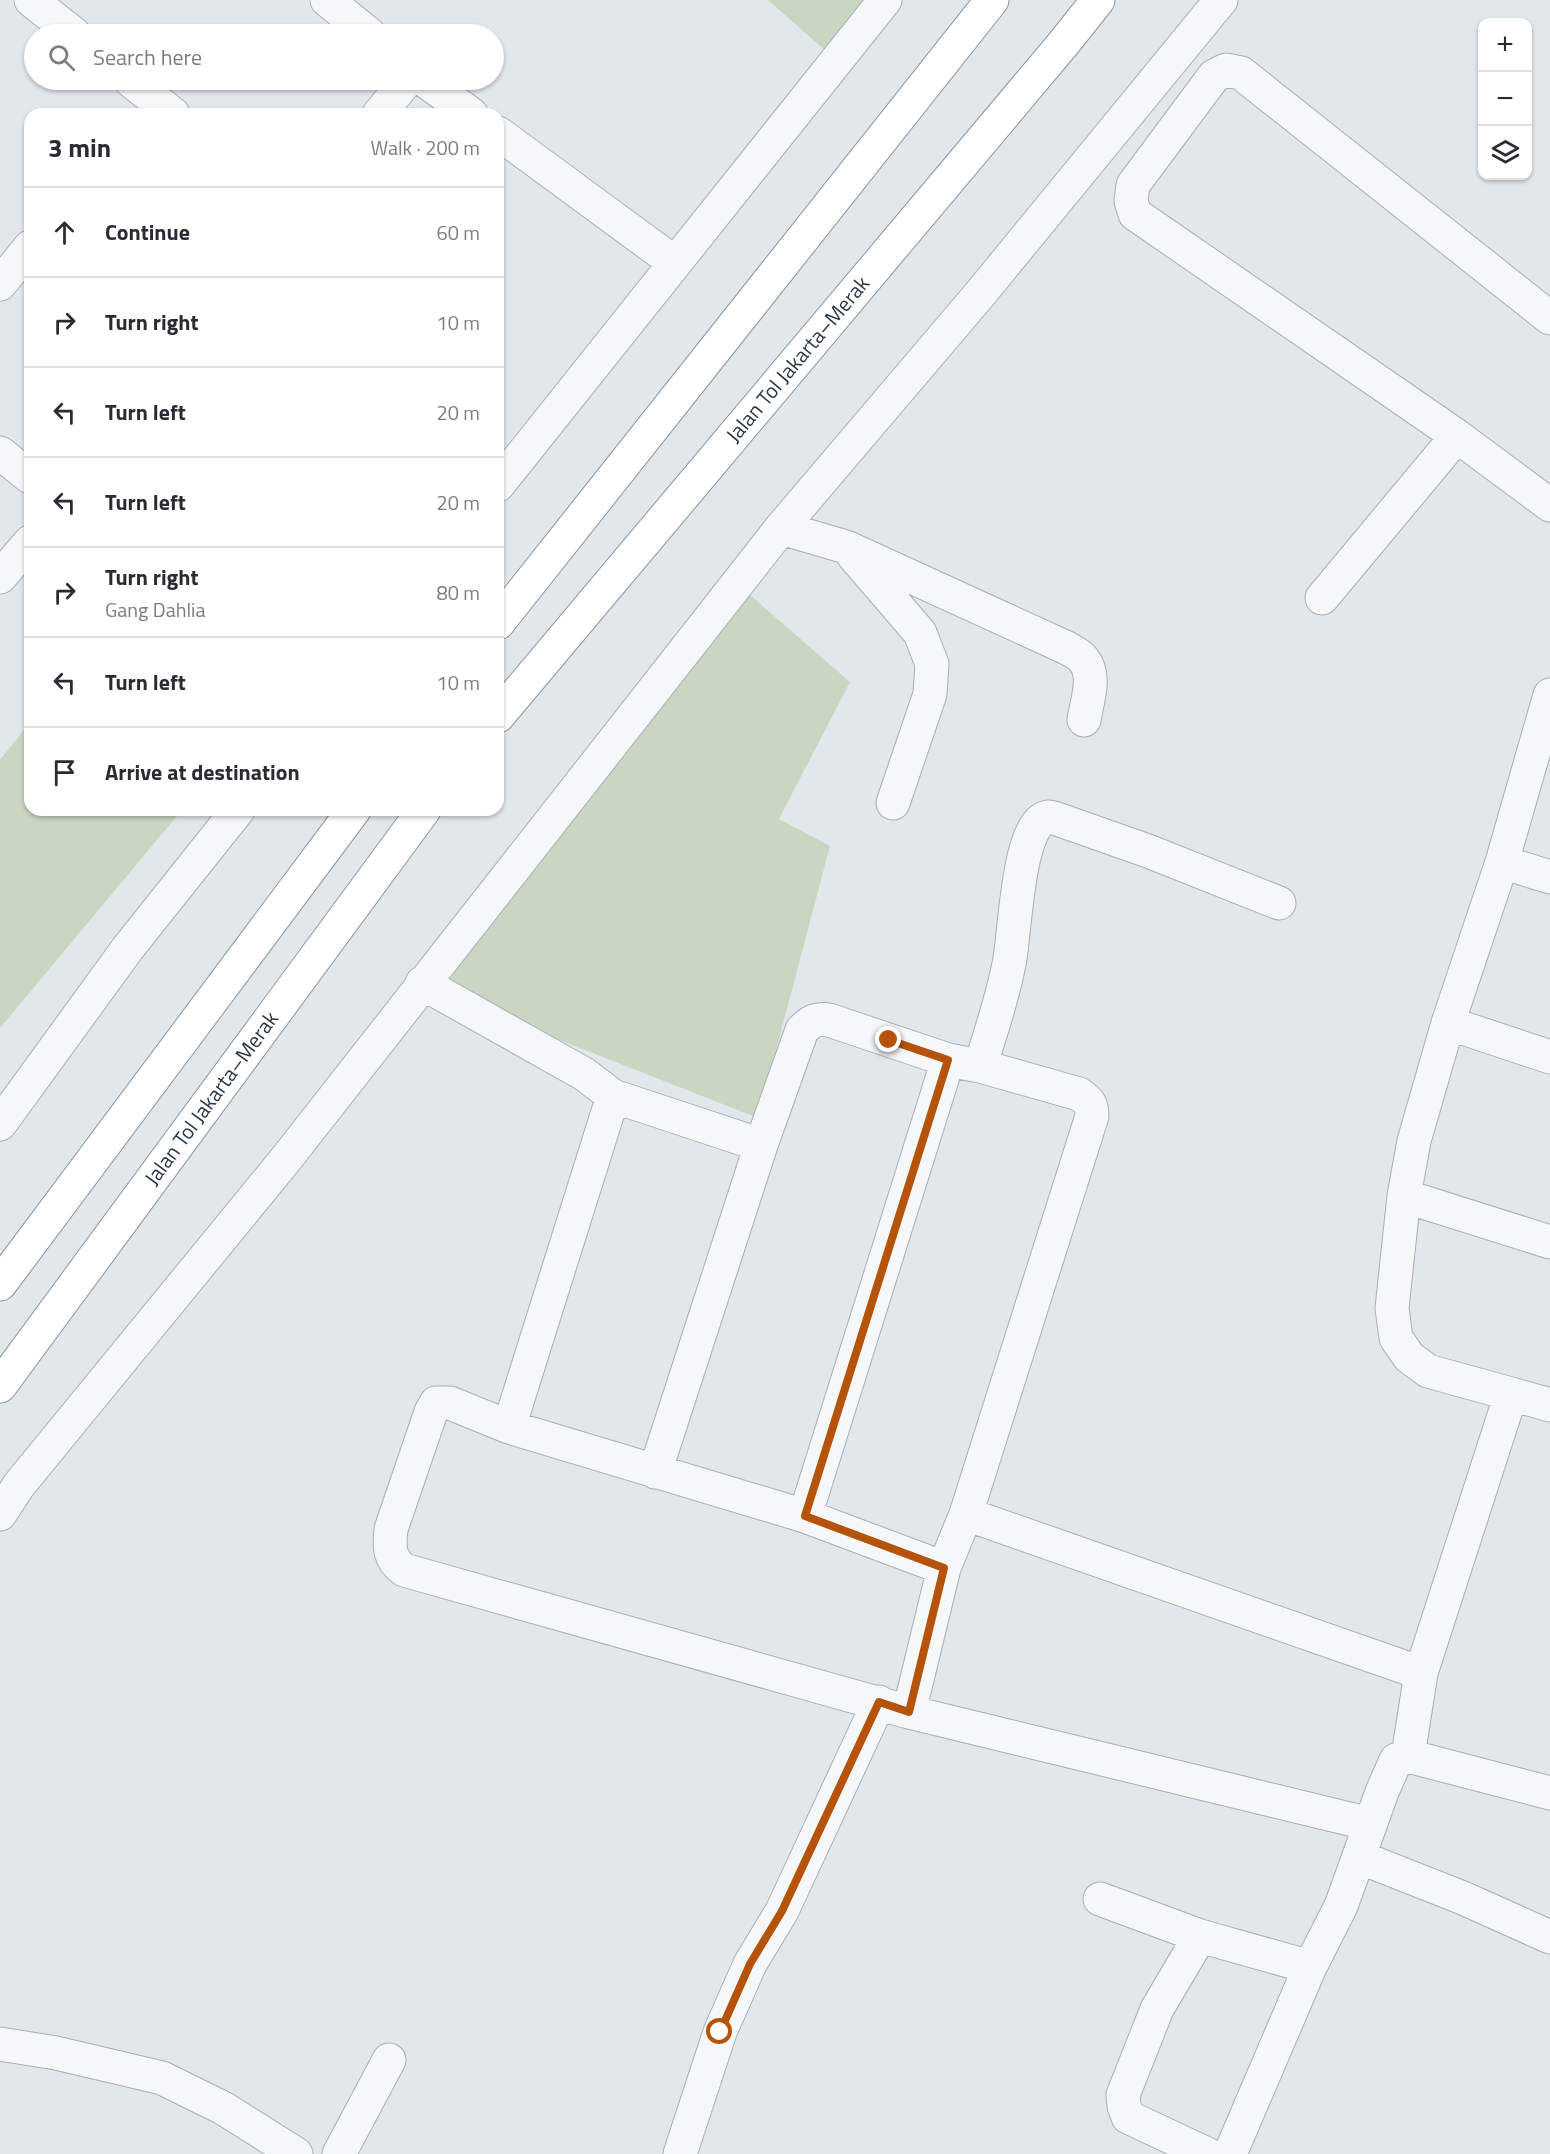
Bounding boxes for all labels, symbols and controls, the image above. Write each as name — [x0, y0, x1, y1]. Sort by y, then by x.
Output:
map controls — [1478, 18, 1532, 180]
button: + — [1478, 18, 1532, 72]
search box — [24, 24, 504, 90]
text: Search here — [93, 40, 202, 74]
icon: search — [45, 41, 78, 74]
button: − — [1478, 72, 1532, 126]
button: layers — [1478, 126, 1532, 180]
text: 3 min — [48, 128, 111, 167]
text: Walk · 200 m — [371, 132, 480, 163]
text: Continue — [105, 215, 190, 249]
icon: ahead — [48, 216, 81, 249]
text: 60 m — [436, 217, 480, 248]
street label: Jalan Tol Jakarta–Merak — [718, 268, 877, 449]
text: Turn right — [105, 305, 199, 339]
icon: right — [48, 306, 81, 339]
text: 10 m — [436, 307, 480, 338]
text: Turn left — [105, 395, 186, 429]
icon: left — [48, 396, 81, 429]
text: 20 m — [436, 397, 480, 428]
text: Turn left — [105, 485, 186, 519]
icon: left — [48, 486, 81, 519]
text: 20 m — [436, 487, 480, 518]
text: Turn right — [105, 560, 199, 594]
icon: right — [48, 576, 81, 609]
text: 80 m — [436, 577, 480, 608]
text: Gang Dahlia — [105, 594, 205, 625]
text: Turn left — [105, 665, 186, 699]
icon: left — [48, 666, 81, 699]
text: 10 m — [436, 667, 480, 698]
text: Arrive at destination — [105, 755, 300, 789]
icon: arrive — [48, 756, 81, 789]
street label: Jalan Tol Jakarta–Merak — [136, 1004, 286, 1192]
route end — [875, 1026, 901, 1052]
route start — [706, 2018, 732, 2044]

